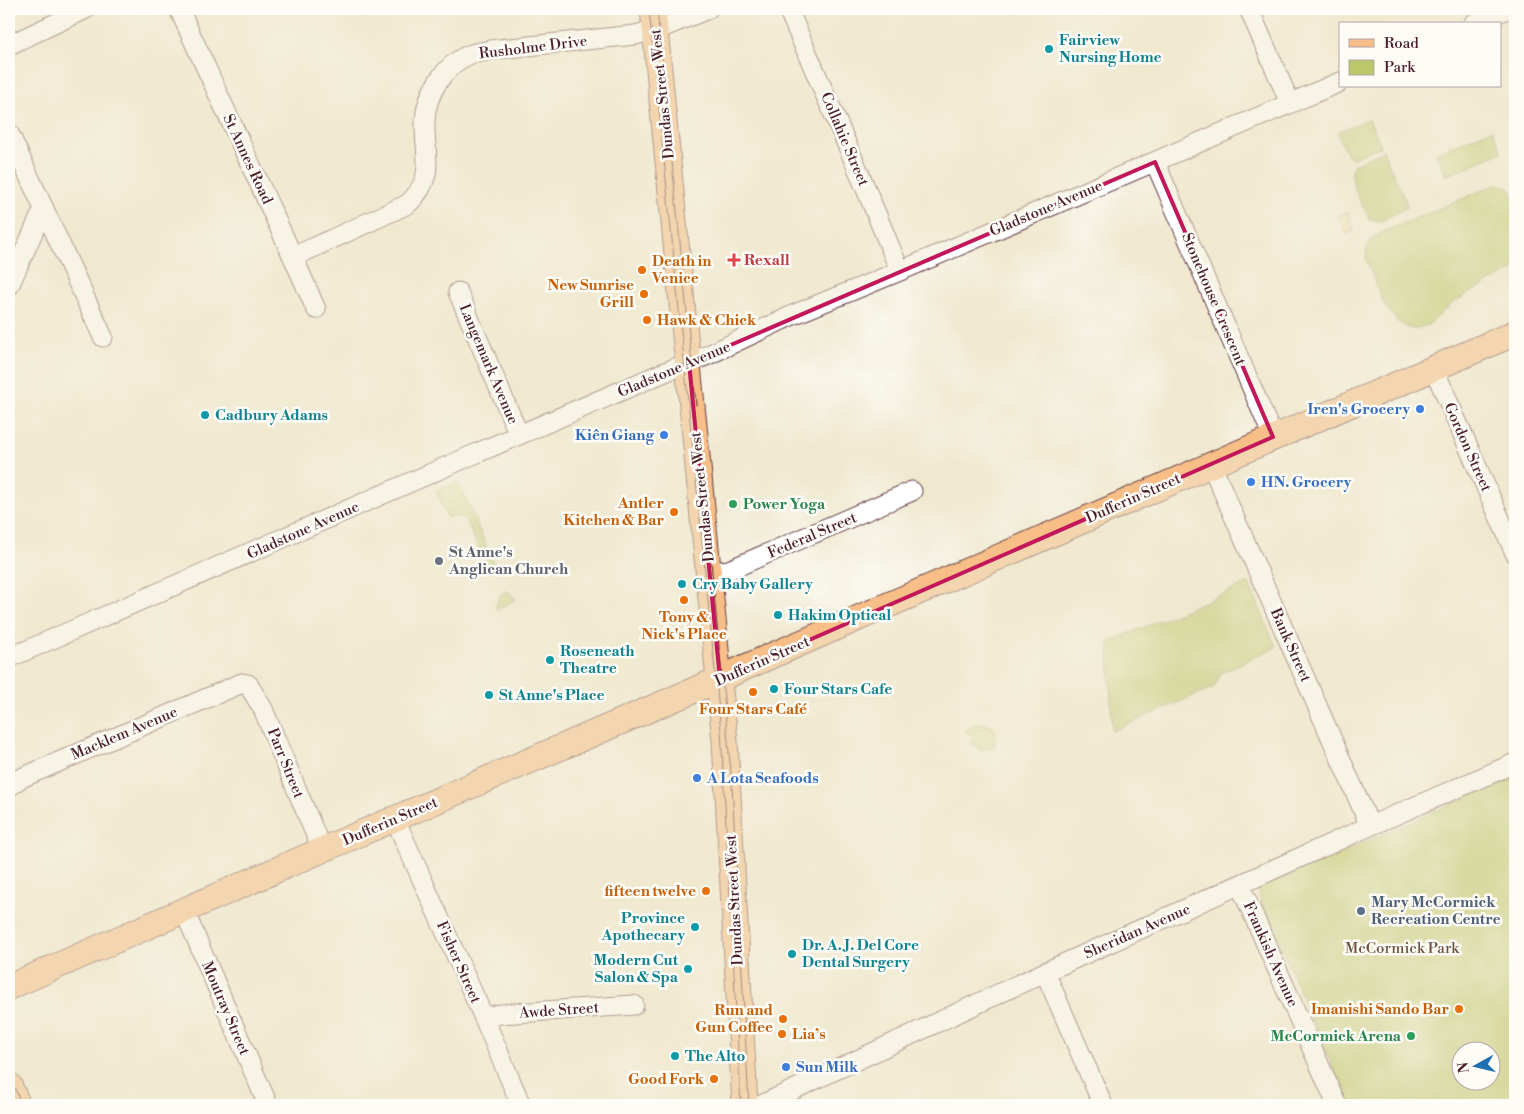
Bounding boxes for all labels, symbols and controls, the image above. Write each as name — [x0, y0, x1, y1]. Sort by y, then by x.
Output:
legend — [1339, 22, 1502, 88]
street label: Dundas Street West — [646, 27, 679, 160]
street label: Rusholme Drive — [478, 31, 588, 64]
place label: Fairview Nursing Home — [1059, 31, 1162, 67]
text: Road — [1384, 34, 1419, 53]
marker: Fairview Nursing Home — [1043, 43, 1055, 55]
text: Park — [1384, 58, 1416, 77]
street label: Collahie Street — [816, 89, 873, 190]
street label: St Annes Road — [218, 111, 277, 208]
street label: Gladstone Avenue — [987, 176, 1106, 241]
street label: Stonehouse Crescent — [1177, 230, 1250, 369]
place label: Rexall — [744, 251, 790, 270]
place label: Death in Venice — [651, 252, 712, 288]
marker: Rexall — [728, 254, 740, 266]
marker: Death in Venice — [636, 264, 648, 276]
place label: New Sunrise Grill — [548, 276, 634, 312]
marker: New Sunrise Grill — [638, 288, 650, 300]
street label: Langemark Avenue — [455, 301, 522, 427]
place label: Hawk & Chick — [657, 311, 757, 330]
marker: Hawk & Chick — [641, 314, 653, 326]
street label: Gladstone Avenue — [615, 337, 734, 402]
place label: Iren's Grocery — [1307, 400, 1410, 419]
street label: Gordon Street — [1439, 400, 1496, 495]
marker: Iren's Grocery — [1414, 403, 1426, 415]
place label: Cadbury Adams — [215, 406, 328, 425]
marker: Cadbury Adams — [199, 409, 211, 421]
place label: Kiên Giang — [575, 426, 655, 445]
marker: Kiên Giang — [658, 429, 670, 441]
street label: Dundas Street West — [686, 430, 719, 563]
street label: Dufferin Street — [1083, 469, 1184, 528]
place label: HN. Grocery — [1261, 473, 1352, 492]
marker: HN. Grocery — [1245, 476, 1257, 488]
place label: Antler Kitchen & Bar — [563, 494, 664, 530]
place label: Power Yoga — [743, 495, 826, 514]
street label: Gladstone Avenue — [244, 497, 362, 564]
marker: Power Yoga — [727, 498, 739, 510]
marker: Antler Kitchen & Bar — [668, 506, 680, 518]
street label: Federal Street — [765, 508, 860, 563]
place label: St Anne's Anglican Church — [448, 543, 569, 579]
marker: St Anne's Anglican Church — [433, 555, 445, 567]
place label: Cry Baby Gallery — [692, 575, 813, 594]
marker: Cry Baby Gallery — [676, 578, 688, 590]
marker: Tony & Nick's Place — [678, 594, 690, 606]
street label: Bank Street — [1265, 604, 1316, 686]
place label: Hakim Optical — [788, 606, 891, 625]
place label: Tony & Nick's Place — [641, 608, 727, 644]
marker: Hakim Optical — [772, 609, 784, 621]
street label: Dufferin Street — [712, 632, 813, 691]
place label: Roseneath Theatre — [560, 642, 635, 678]
marker: Roseneath Theatre — [544, 654, 556, 666]
place label: Four Stars Cafe — [784, 680, 892, 699]
marker: Four Stars Cafe — [768, 683, 780, 695]
place label: St Anne's Place — [499, 686, 605, 705]
marker: Four Stars Café — [747, 686, 759, 698]
marker: St Anne's Place — [483, 689, 495, 701]
place label: Four Stars Café — [699, 700, 807, 719]
street label: Macklem Avenue — [68, 702, 180, 764]
street label: Parr Street — [263, 725, 308, 802]
place label: A Lota Seafoods — [706, 769, 819, 788]
marker: A Lota Seafoods — [691, 772, 703, 784]
street label: Dufferin Street — [340, 793, 441, 850]
street label: Dundas Street West — [722, 833, 747, 966]
place label: fifteen twelve — [604, 882, 696, 901]
marker: fifteen twelve — [700, 885, 712, 897]
place label: Mary McCormick Recreation Centre — [1371, 893, 1501, 929]
street label: Frankish Avenue — [1239, 899, 1302, 1010]
street label: Sheridan Avenue — [1081, 900, 1193, 963]
marker: Mary McCormick Recreation Centre — [1355, 905, 1367, 917]
place label: Province Apothecary — [600, 909, 685, 945]
street label: Fisher Street — [432, 918, 485, 1007]
marker: Province Apothecary — [689, 921, 701, 933]
place label: Dr. A. J. Del Core Dental Surgery — [802, 936, 919, 972]
park label: McCormick Park — [1345, 939, 1460, 958]
marker: Dr. A. J. Del Core Dental Surgery — [786, 948, 798, 960]
place label: Modern Cut Salon & Spa — [593, 951, 679, 987]
street label: Moutray Street — [197, 958, 254, 1059]
marker: Modern Cut Salon & Spa — [682, 963, 694, 975]
street label: Awde Street — [518, 998, 600, 1023]
place label: Imanishi Sando Bar — [1311, 1000, 1449, 1019]
place label: Run and Gun Coffee — [695, 1001, 774, 1037]
marker: Imanishi Sando Bar — [1453, 1003, 1465, 1015]
marker: Run and Gun Coffee — [777, 1013, 789, 1025]
place label: Lia’s — [792, 1025, 826, 1044]
place label: McCormick Arena — [1271, 1027, 1402, 1046]
marker: Lia’s — [776, 1028, 788, 1040]
marker: McCormick Arena — [1405, 1030, 1417, 1042]
north arrow — [1452, 1042, 1502, 1092]
place label: The Alto — [685, 1047, 745, 1066]
marker: The Alto — [669, 1050, 681, 1062]
place label: Sun Milk — [796, 1058, 859, 1077]
marker: Sun Milk — [780, 1061, 792, 1073]
text: N — [1454, 1061, 1474, 1074]
place label: Good Fork — [628, 1070, 705, 1089]
marker: Good Fork — [708, 1073, 720, 1085]

